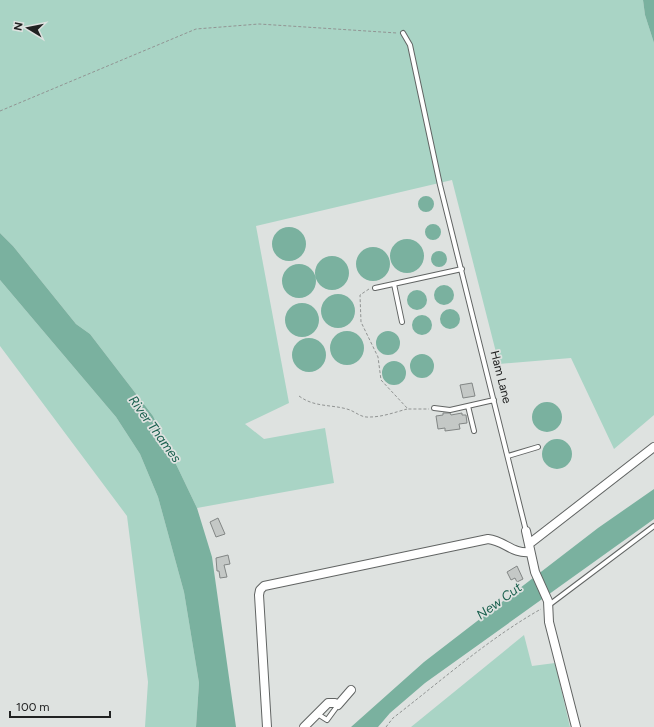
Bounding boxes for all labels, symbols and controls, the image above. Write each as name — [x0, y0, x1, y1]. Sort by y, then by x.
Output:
north arrow — [8, 8, 48, 48]
text: N — [12, 21, 26, 32]
street label: Ham Lane — [488, 349, 514, 405]
water label: River Thames — [126, 393, 184, 465]
water label: New Cut — [473, 579, 525, 622]
scale bar — [10, 693, 110, 719]
text: 100 m — [16, 700, 50, 714]

